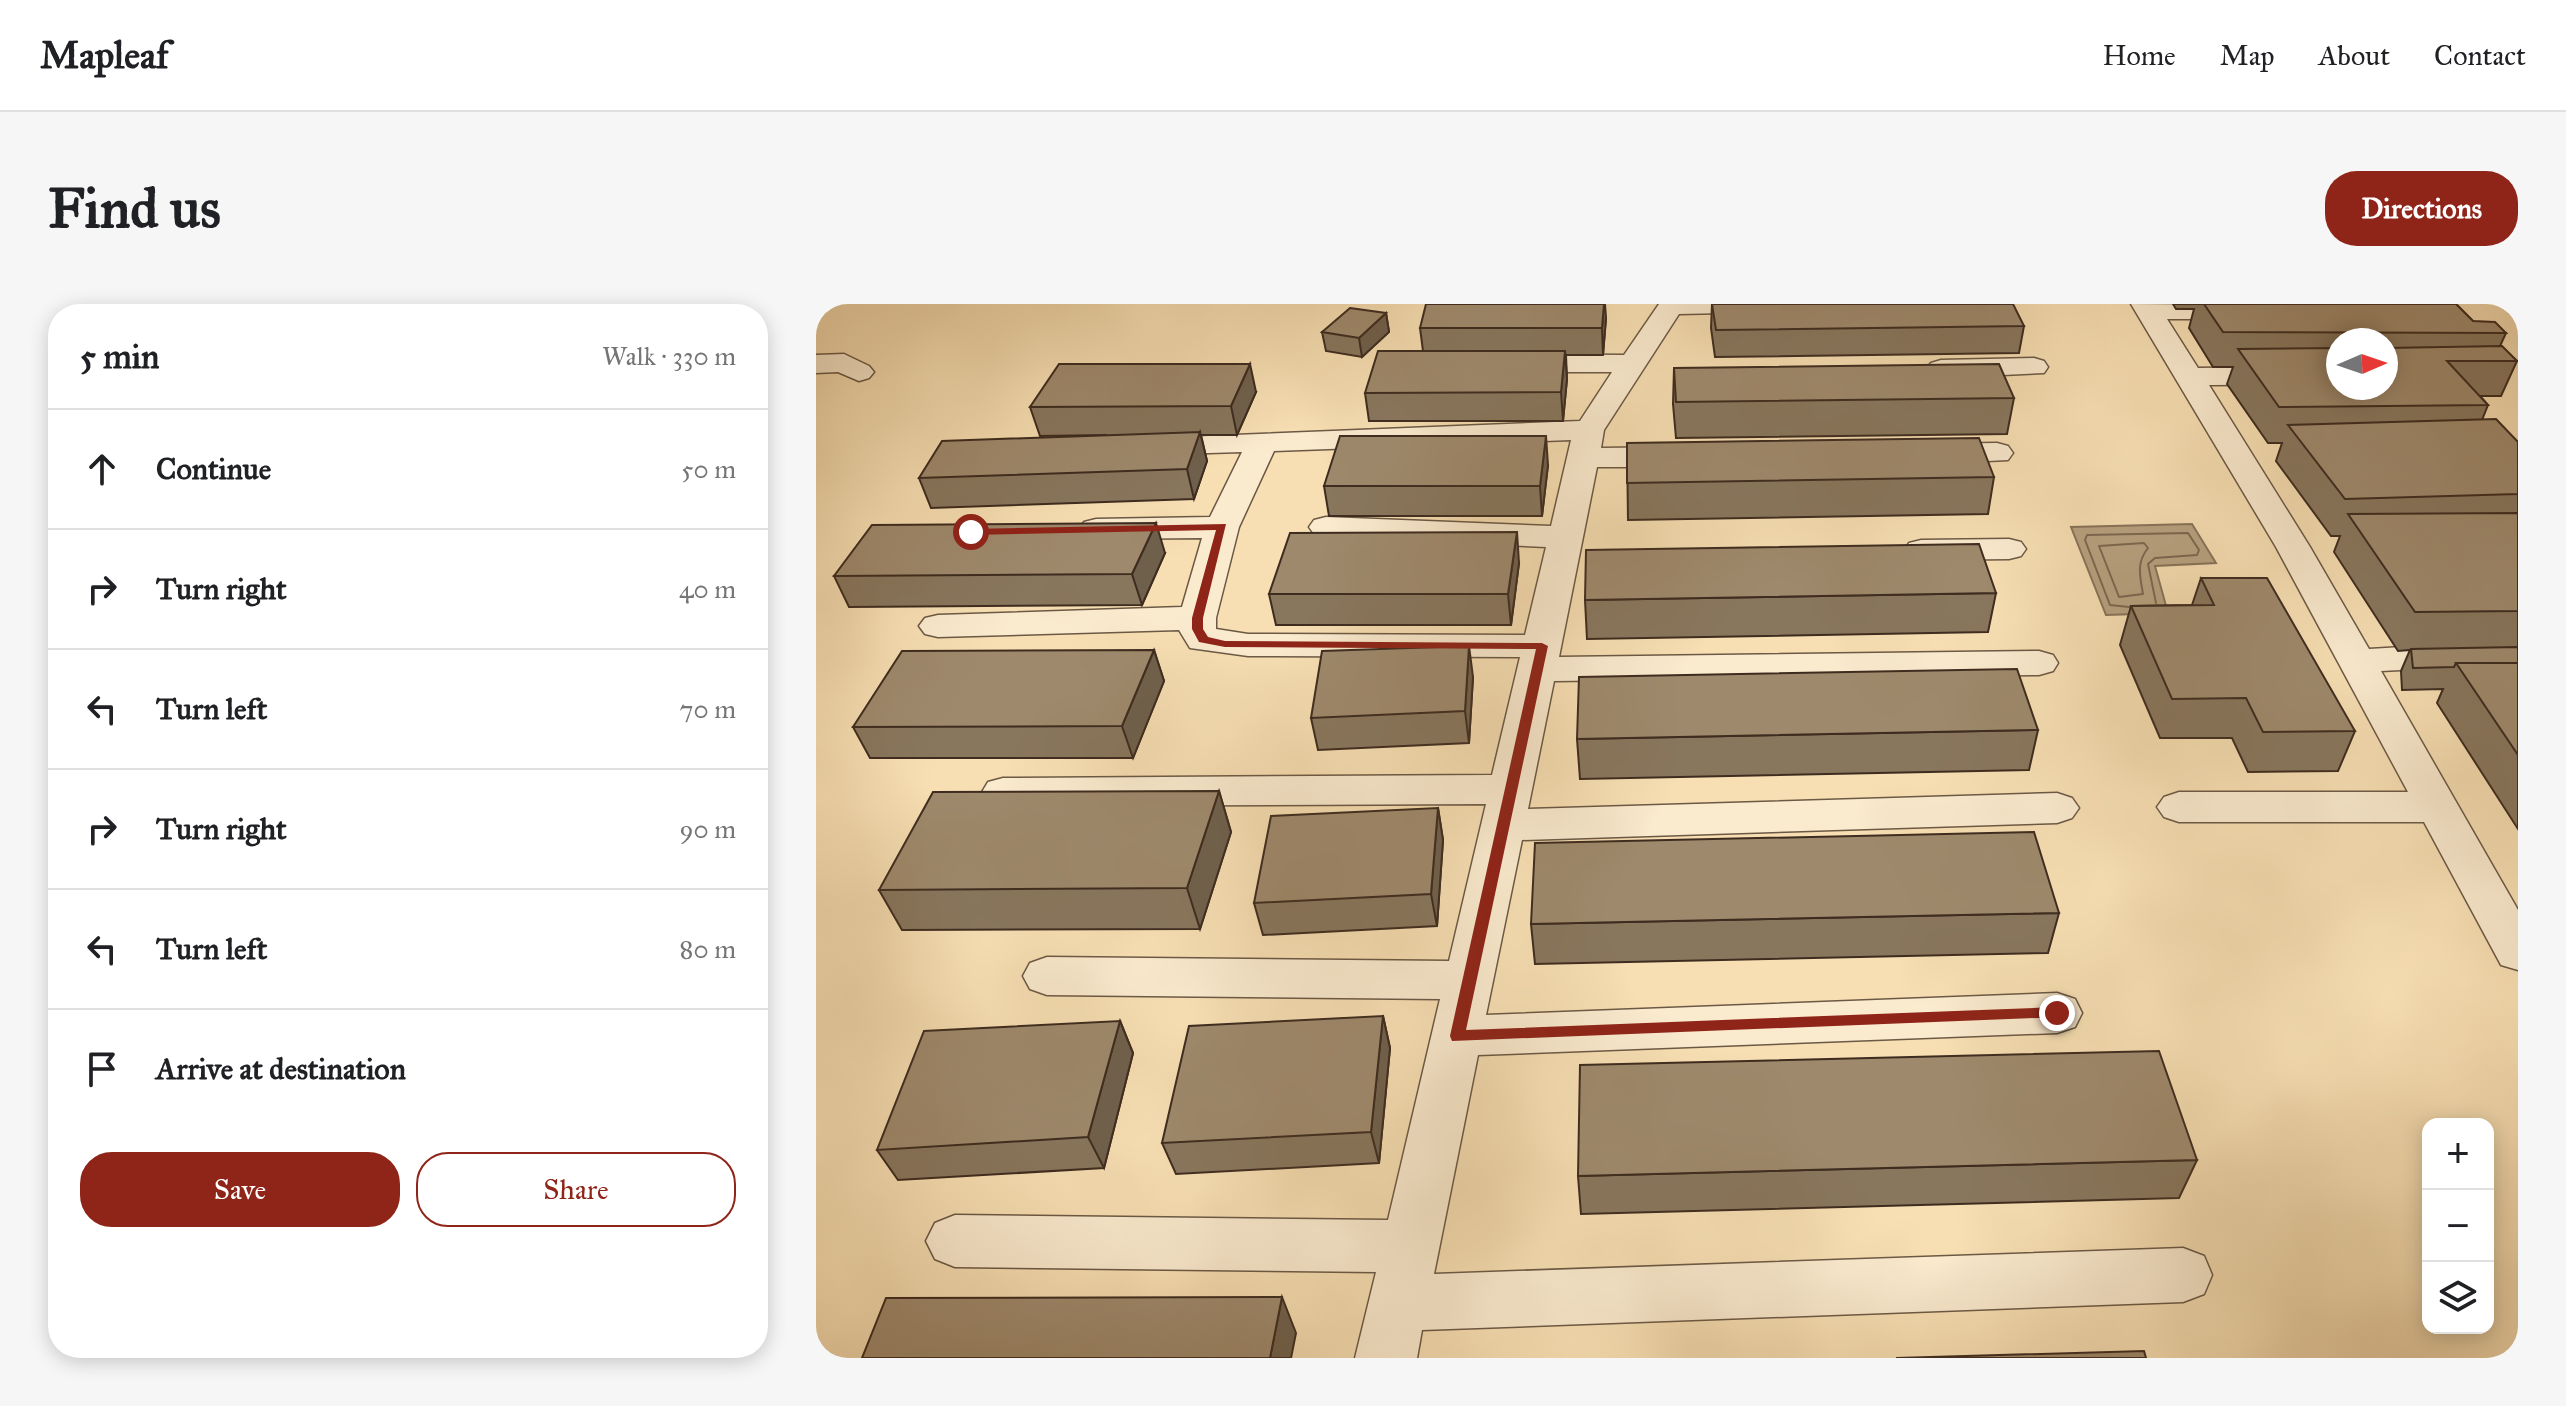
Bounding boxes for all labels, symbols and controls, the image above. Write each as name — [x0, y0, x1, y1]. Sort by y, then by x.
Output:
text: Mapleaf — [40, 32, 169, 78]
text: Home — [2103, 38, 2176, 73]
text: Map — [2220, 38, 2274, 73]
text: About — [2318, 38, 2390, 73]
text: Contact — [2434, 38, 2526, 73]
button: Directions — [2325, 171, 2518, 246]
text: Find us — [48, 174, 221, 242]
north arrow — [2326, 328, 2398, 400]
text: 5 min — [80, 336, 159, 377]
text: Walk · 330 m — [602, 340, 736, 372]
icon: ahead — [80, 447, 124, 491]
text: Continue — [156, 451, 271, 487]
text: 50 m — [681, 453, 736, 485]
route start — [953, 514, 989, 550]
icon: right — [80, 567, 124, 611]
text: Turn right — [156, 571, 287, 607]
text: 40 m — [679, 573, 736, 605]
icon: left — [80, 687, 124, 731]
text: Turn left — [156, 691, 267, 727]
text: 70 m — [680, 693, 736, 725]
icon: right — [80, 807, 124, 851]
text: Turn right — [156, 811, 287, 847]
text: 90 m — [679, 813, 736, 845]
icon: left — [80, 927, 124, 971]
text: Turn left — [156, 931, 267, 967]
text: 80 m — [680, 933, 736, 965]
route end — [2039, 995, 2075, 1031]
icon: arrive — [80, 1047, 124, 1091]
text: Arrive at destination — [156, 1051, 406, 1087]
map controls — [2422, 1118, 2494, 1334]
button: + — [2422, 1118, 2494, 1190]
button: Save — [80, 1152, 400, 1227]
button: Share — [416, 1152, 736, 1227]
button: − — [2422, 1190, 2494, 1262]
button: layers — [2422, 1262, 2494, 1334]

